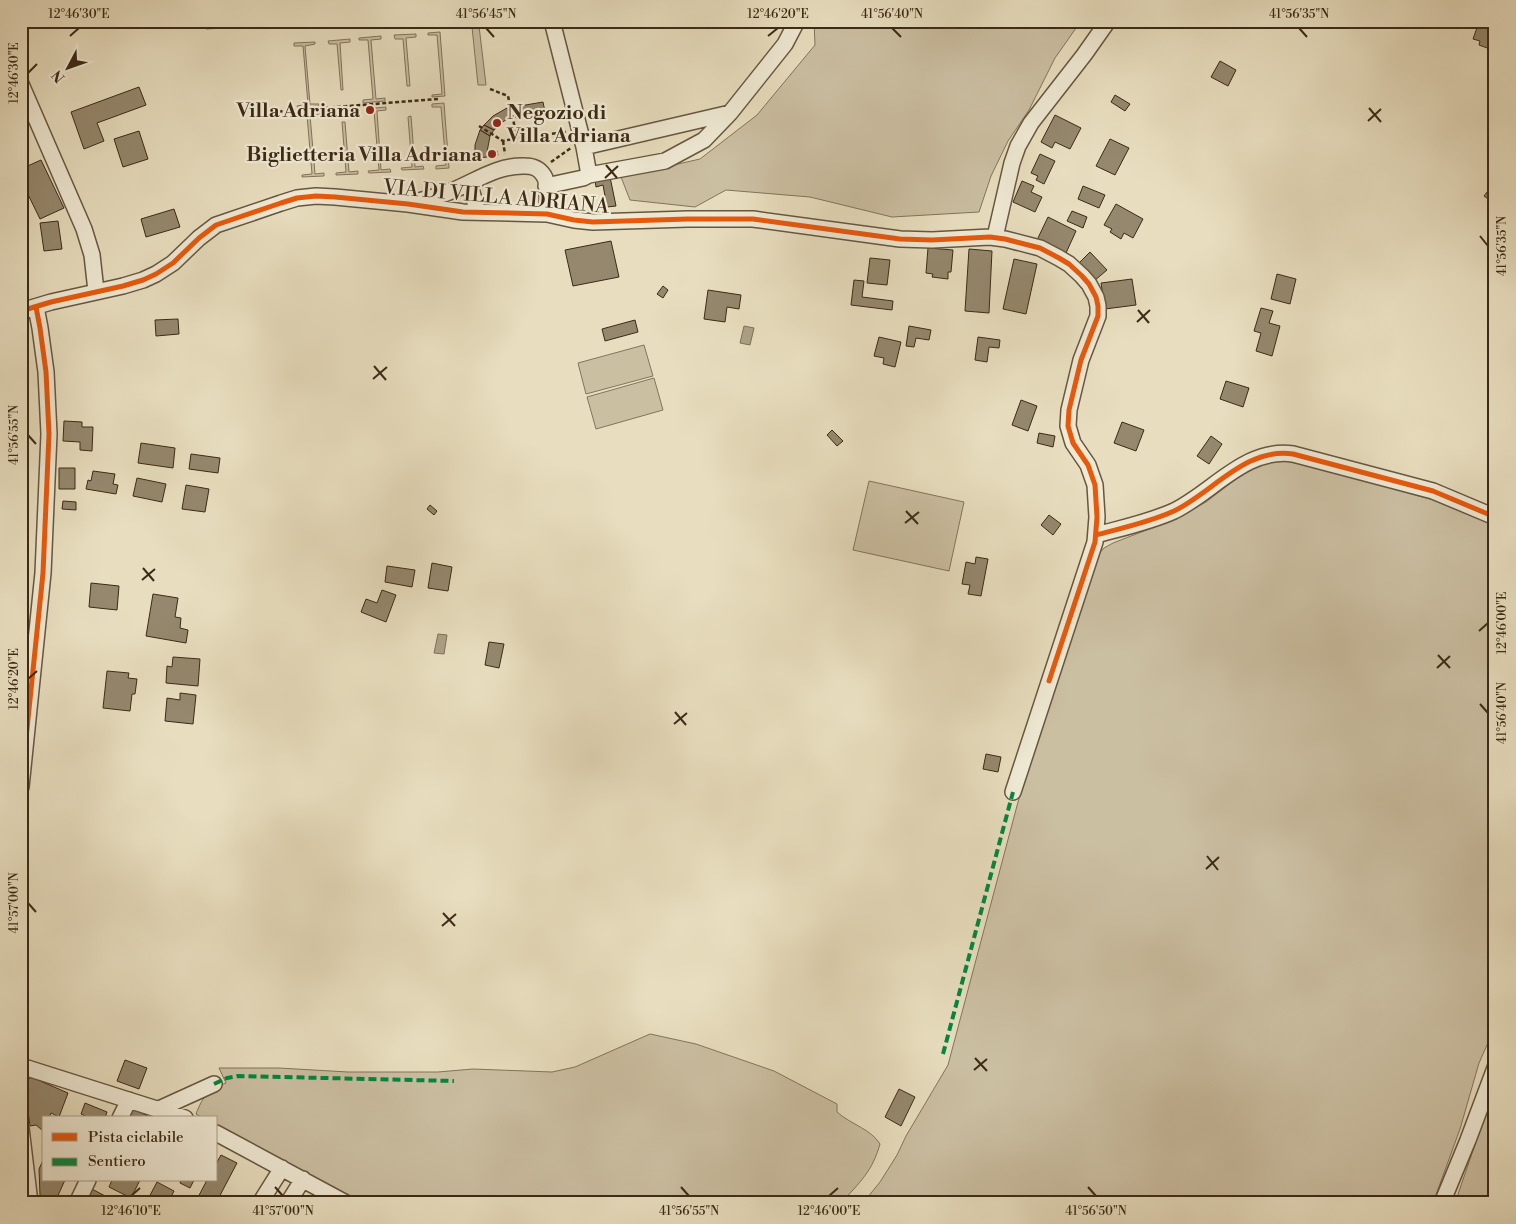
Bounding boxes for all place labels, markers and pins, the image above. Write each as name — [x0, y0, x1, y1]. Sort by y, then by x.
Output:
place label: Villa Adriana — [235, 99, 360, 124]
place label: Negozio di Villa Adriana — [506, 101, 631, 149]
marker: Villa Adriana — [364, 104, 376, 116]
marker: Negozio di Villa Adriana — [491, 117, 503, 129]
place label: Biglietteria Villa Adriana — [246, 143, 482, 168]
marker: Biglietteria Villa Adriana — [486, 148, 498, 160]

